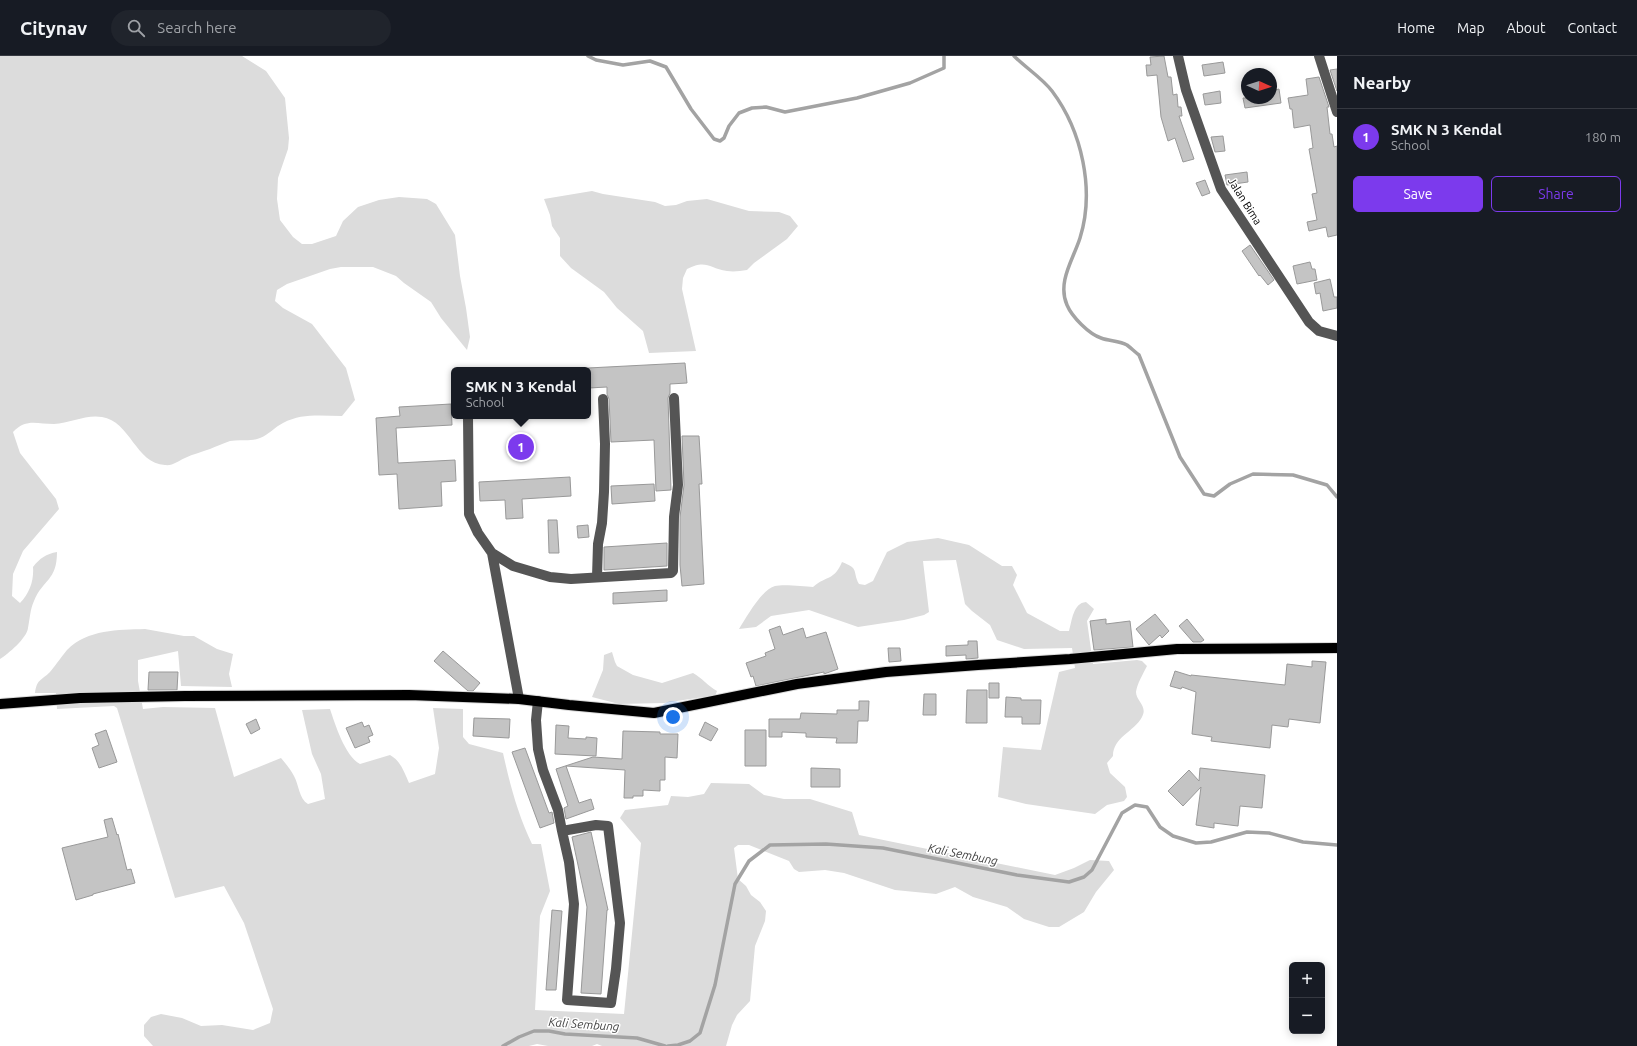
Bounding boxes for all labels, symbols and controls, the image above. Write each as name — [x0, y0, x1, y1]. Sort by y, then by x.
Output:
search box — [111, 10, 391, 46]
text: Citynav — [20, 17, 87, 39]
icon: search — [125, 17, 147, 39]
text: Search here — [157, 19, 237, 36]
text: Home — [1397, 20, 1435, 36]
text: Map — [1457, 20, 1485, 36]
text: About — [1507, 20, 1546, 36]
text: Contact — [1568, 20, 1617, 36]
north arrow — [1241, 68, 1277, 104]
text: Nearby — [1353, 73, 1411, 92]
text: SMK N 3 Kendal — [1391, 121, 1502, 138]
text: 1 — [1362, 130, 1370, 144]
text: 180 m — [1585, 130, 1621, 144]
text: School — [1391, 138, 1430, 152]
street label: Jalan Bima — [1226, 175, 1264, 227]
button: Save — [1353, 176, 1483, 212]
button: Share — [1491, 176, 1621, 212]
popup — [451, 367, 591, 419]
text: SMK N 3 Kendal — [466, 378, 576, 395]
text: School — [466, 395, 505, 409]
pin: 1 — [508, 432, 534, 462]
your location — [663, 707, 683, 727]
water label: Kali Sembung — [927, 841, 1000, 867]
map controls — [1289, 962, 1325, 1034]
button: + — [1289, 962, 1325, 998]
button: − — [1289, 998, 1325, 1034]
water label: Kali Sembung — [548, 1015, 620, 1033]

